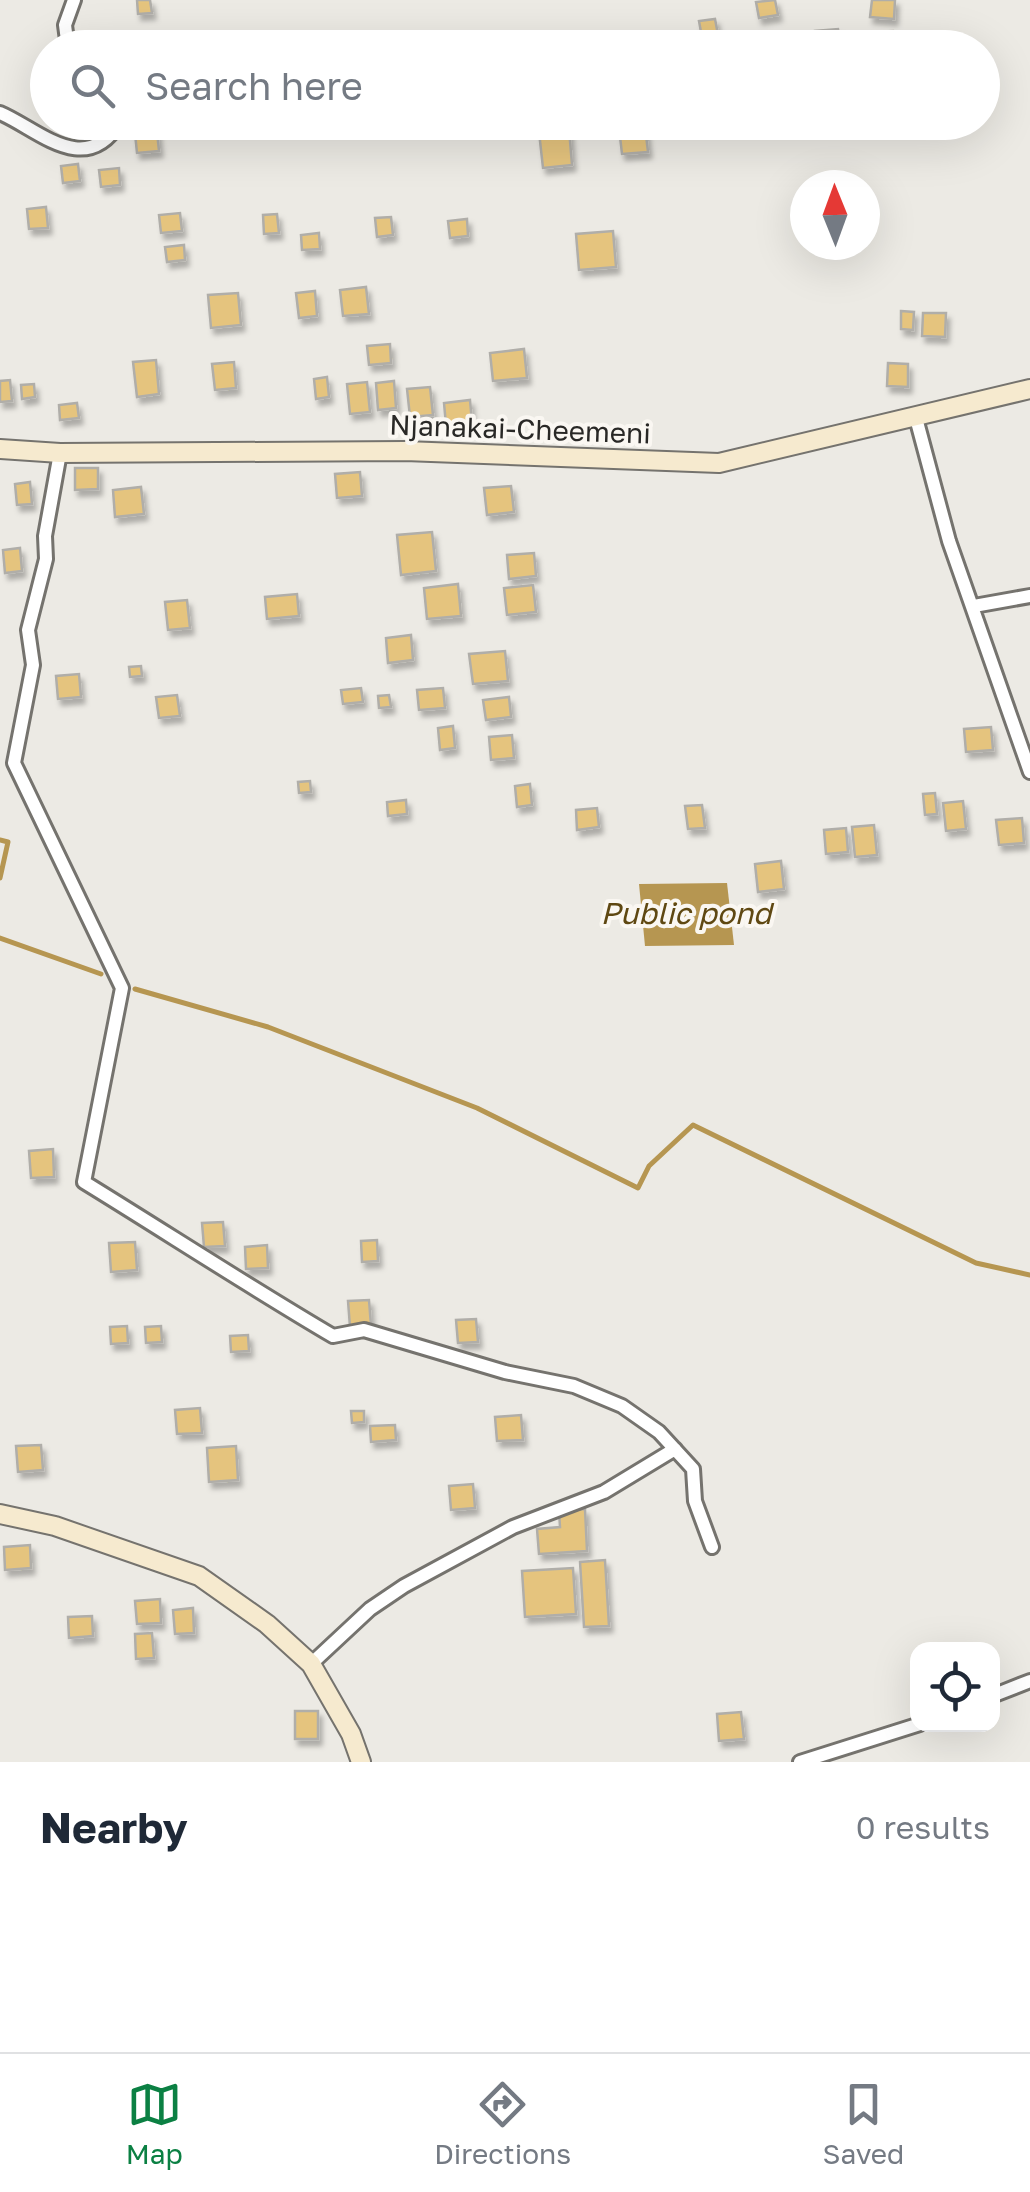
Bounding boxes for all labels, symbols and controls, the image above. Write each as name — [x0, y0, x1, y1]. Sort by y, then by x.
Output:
search box — [30, 30, 1000, 140]
icon: search — [65, 58, 120, 113]
text: Search here — [145, 63, 363, 108]
north arrow — [790, 170, 880, 260]
street label: Njanakai-Cheemeni — [389, 407, 651, 450]
water label: Public pond — [600, 895, 775, 931]
map controls — [910, 1642, 1000, 1732]
button: locate — [910, 1642, 1000, 1732]
text: Nearby — [40, 1802, 188, 1852]
text: 0 results — [856, 1808, 990, 1846]
tab: Map — [126, 2077, 183, 2170]
tab: Directions — [434, 2077, 571, 2170]
tab: Saved — [822, 2077, 904, 2170]

